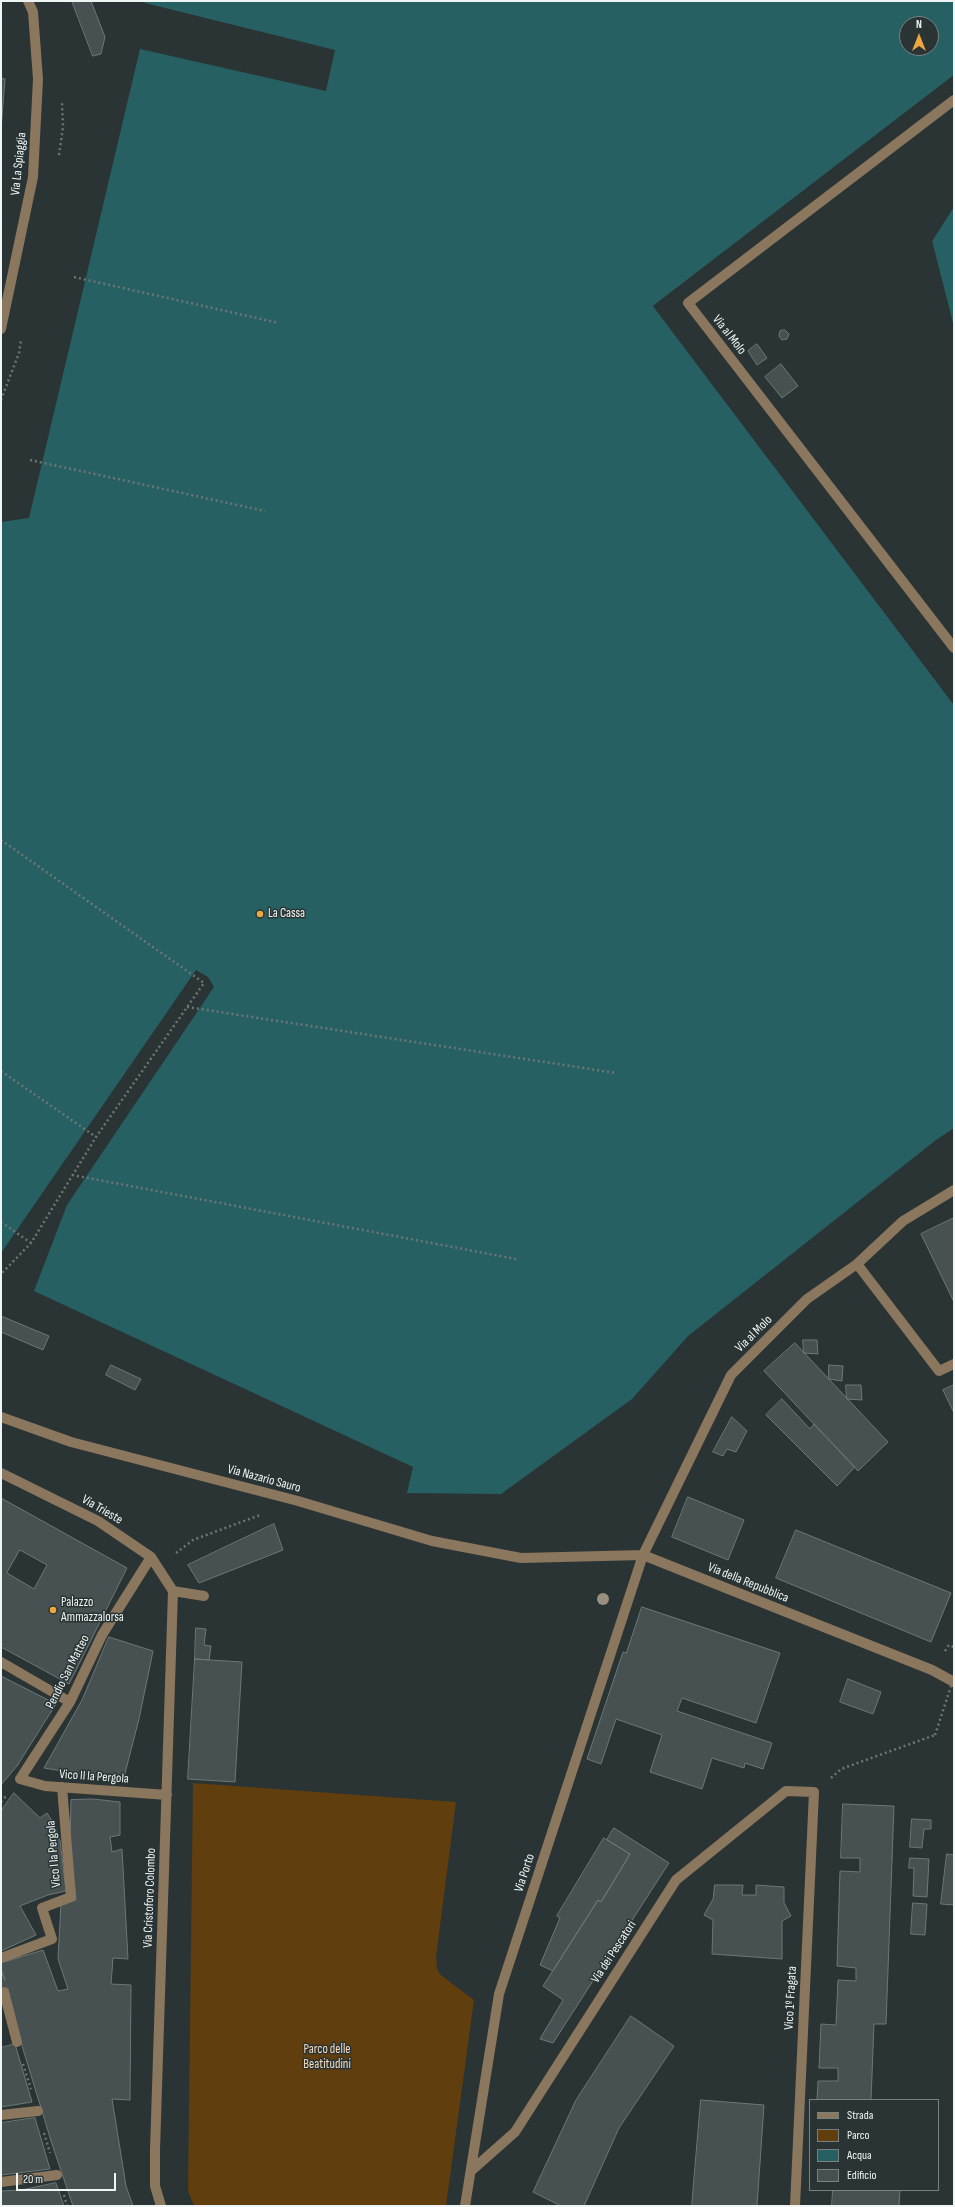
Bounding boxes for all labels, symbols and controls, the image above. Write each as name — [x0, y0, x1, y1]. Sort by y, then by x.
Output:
north arrow — [899, 16, 939, 56]
text: N — [916, 18, 922, 31]
street label: Via La Spiaggia — [8, 132, 30, 196]
street label: Via al Molo — [709, 312, 749, 358]
place label: La Cassa — [268, 906, 305, 922]
marker: La Cassa — [255, 909, 265, 919]
street label: Via al Molo — [732, 1312, 776, 1356]
street label: Via Nazario Sauro — [226, 1462, 302, 1496]
street label: Via Trieste — [79, 1492, 125, 1528]
street label: Via della Repubblica — [705, 1560, 791, 1606]
place label: Palazzo Ammazzalorsa — [61, 1595, 124, 1626]
marker: Palazzo Ammazzalorsa — [48, 1605, 58, 1615]
street label: Pendio San Matteo — [43, 1632, 93, 1712]
street label: Vico II la Pergola — [59, 1767, 129, 1787]
street label: Vico I la Pergola — [43, 1820, 65, 1888]
street label: Via Cristoforo Colombo — [140, 1848, 160, 1948]
street label: Via Porto — [511, 1852, 539, 1894]
street label: Via dei Pescatori — [588, 1918, 640, 1986]
street label: Vico 1º Fragata — [782, 1966, 800, 2030]
park label: Parco delle Beatitudini — [303, 2042, 351, 2073]
legend — [809, 2099, 939, 2191]
text: Strada — [847, 2108, 873, 2123]
text: Parco — [847, 2128, 870, 2143]
text: Acqua — [847, 2148, 872, 2163]
scale bar — [18, 2165, 118, 2191]
text: Edificio — [847, 2168, 876, 2183]
text: 20 m — [23, 2172, 43, 2187]

